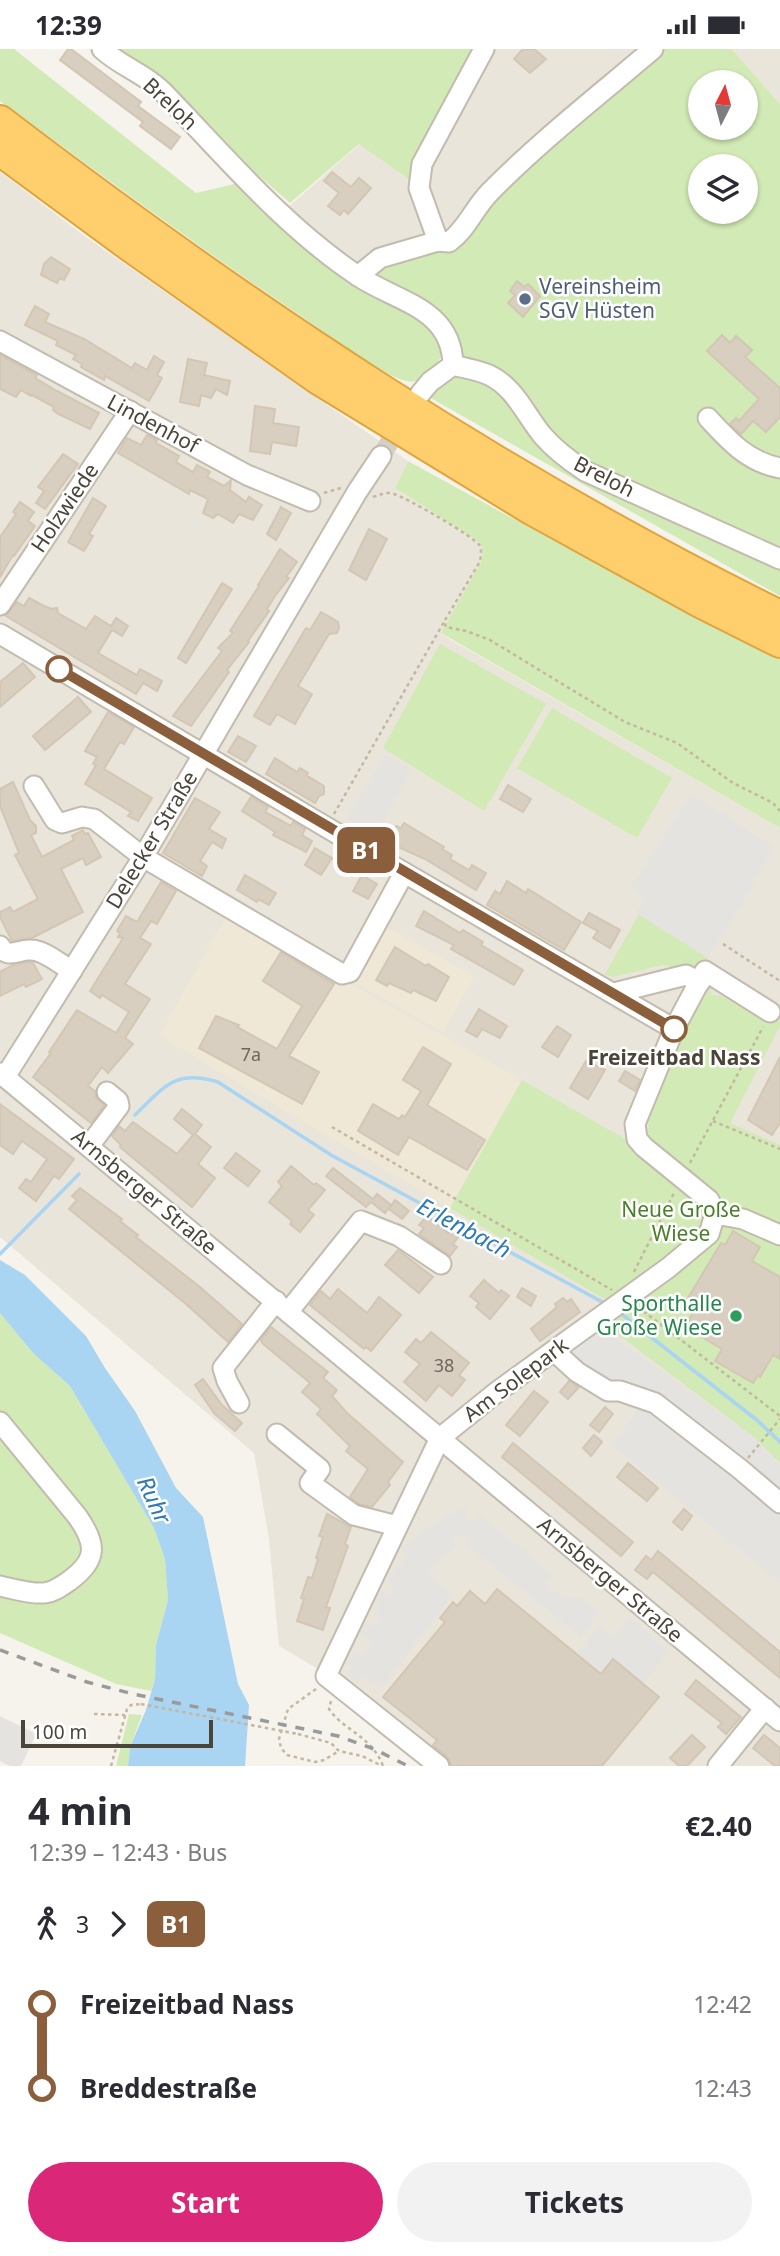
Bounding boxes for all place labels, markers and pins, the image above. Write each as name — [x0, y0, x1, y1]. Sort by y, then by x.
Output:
place label: Vereinsheim SGV Hüsten — [539, 272, 661, 324]
marker: Vereinsheim SGV Hüsten — [517, 291, 533, 307]
unlabelled marker — [46, 656, 72, 682]
marker: Freizeitbad Nass — [661, 1016, 687, 1042]
place label: Freizeitbad Nass — [588, 1043, 760, 1071]
place label: Sporthalle Große Wiese — [597, 1289, 722, 1341]
marker: Sporthalle Große Wiese — [728, 1308, 744, 1324]

